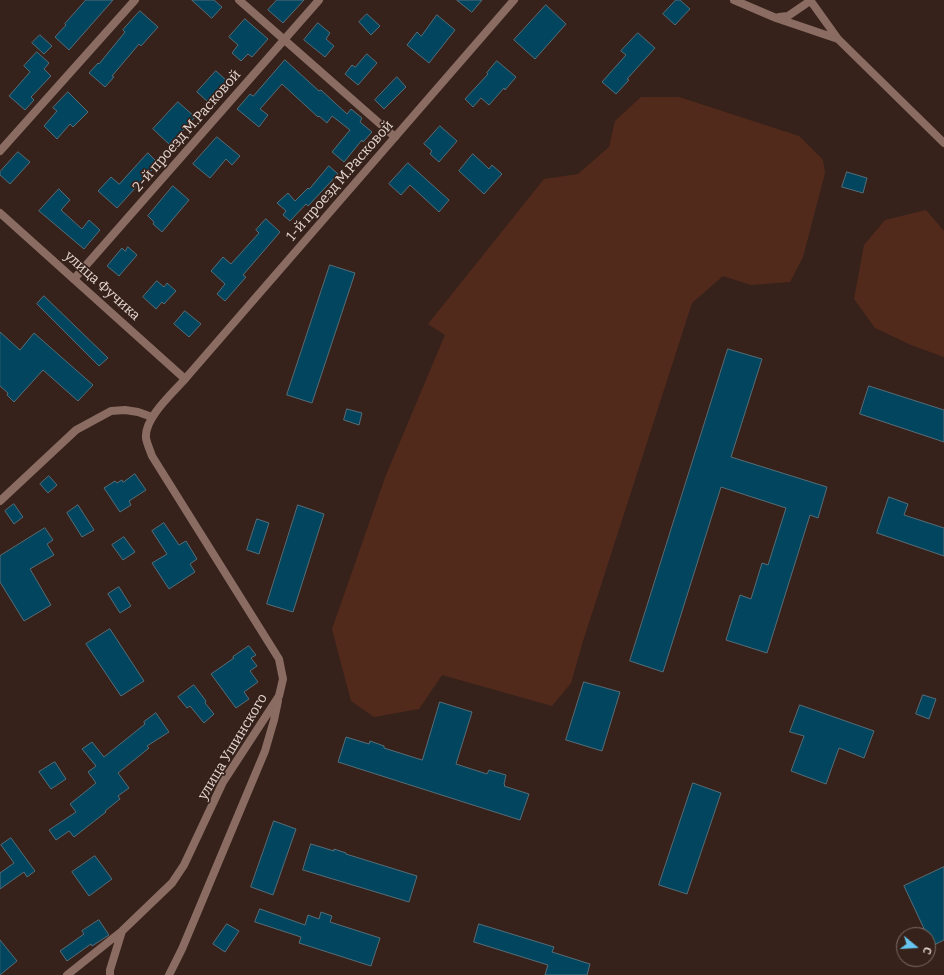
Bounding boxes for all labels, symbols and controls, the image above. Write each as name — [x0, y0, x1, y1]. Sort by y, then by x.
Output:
street label: 2-й проезд М.Расковой — [129, 67, 245, 195]
street label: 1-й проезд М.Расковой — [283, 117, 397, 245]
street label: улица Фучика — [61, 248, 143, 324]
street label: улица Ушинского — [195, 691, 271, 803]
north arrow — [896, 927, 936, 967]
text: С — [920, 945, 934, 956]

